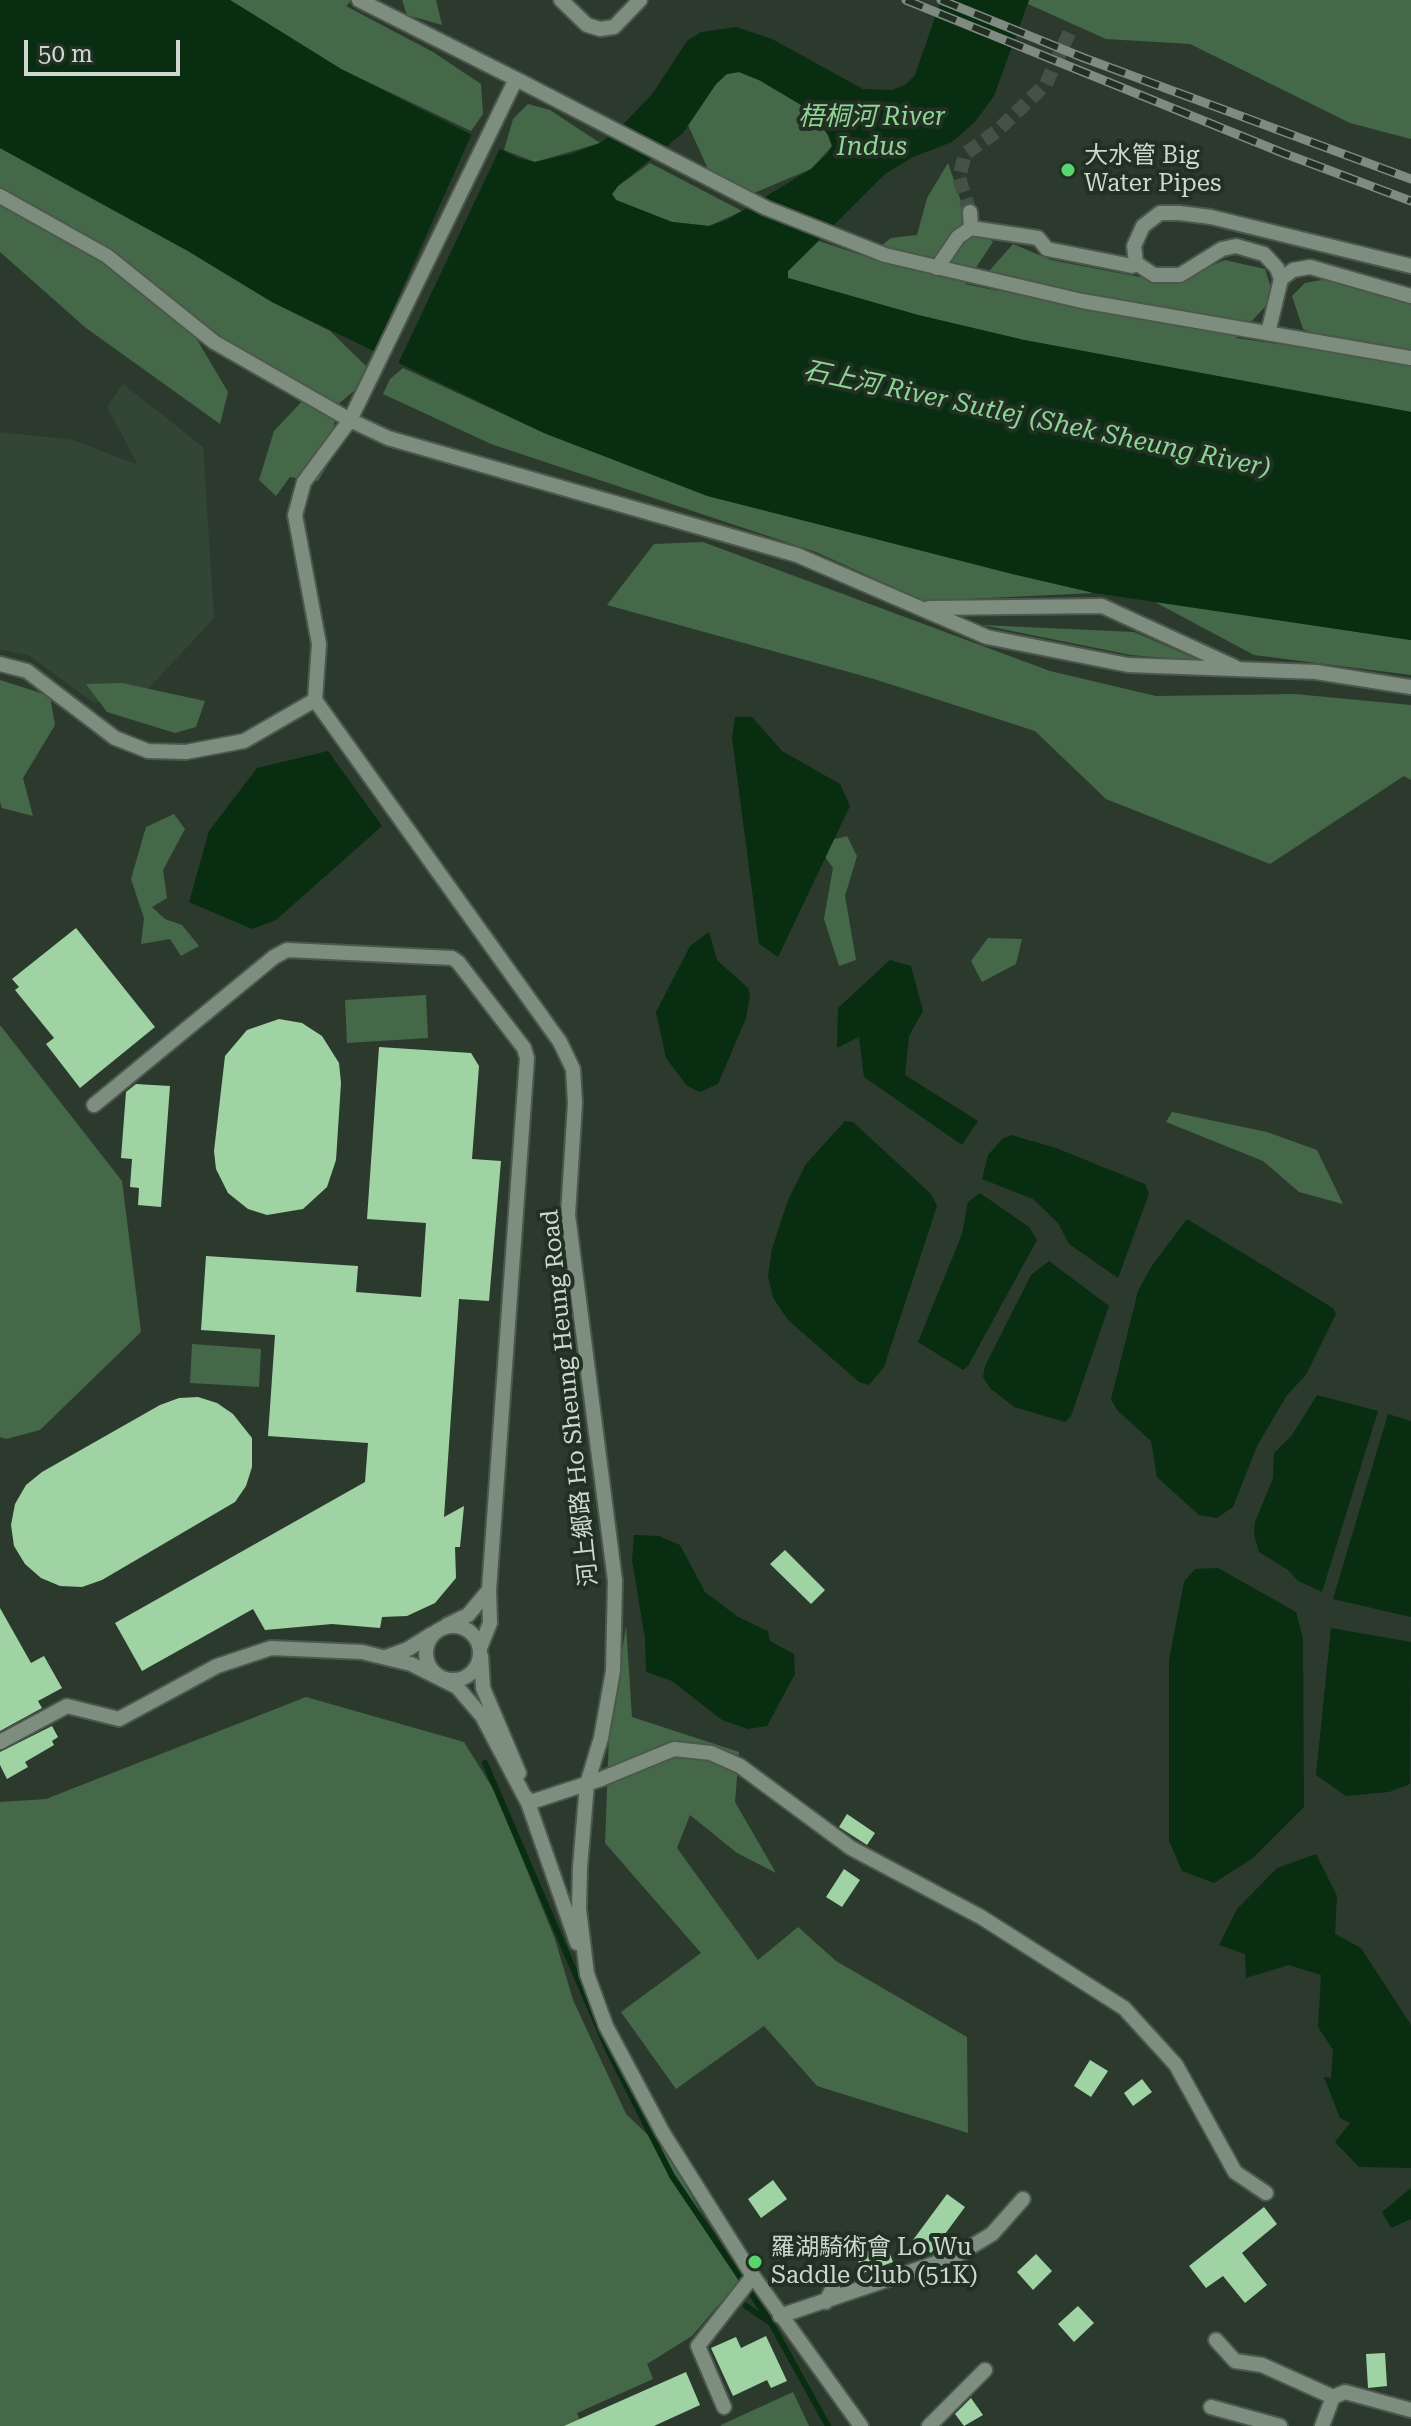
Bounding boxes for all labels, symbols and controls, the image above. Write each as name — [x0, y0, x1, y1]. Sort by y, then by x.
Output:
scale bar — [28, 24, 184, 74]
text: 50 m — [38, 40, 93, 68]
water label: 梧桐河 River Indus — [798, 101, 946, 162]
place label: 大水管 Big Water Pipes — [1084, 142, 1221, 198]
marker: 大水管 Big Water Pipes — [1059, 161, 1077, 179]
water label: 石上河 River Sutlej (Shek Sheung River) — [800, 355, 1274, 485]
street label: 河上鄉路 Ho Sheung Heung Road — [536, 1208, 604, 1588]
place label: 羅湖騎術會 Lo Wu Saddle Club (51K) — [771, 2234, 978, 2290]
marker: 羅湖騎術會 Lo Wu Saddle Club (51K) — [746, 2253, 764, 2271]

